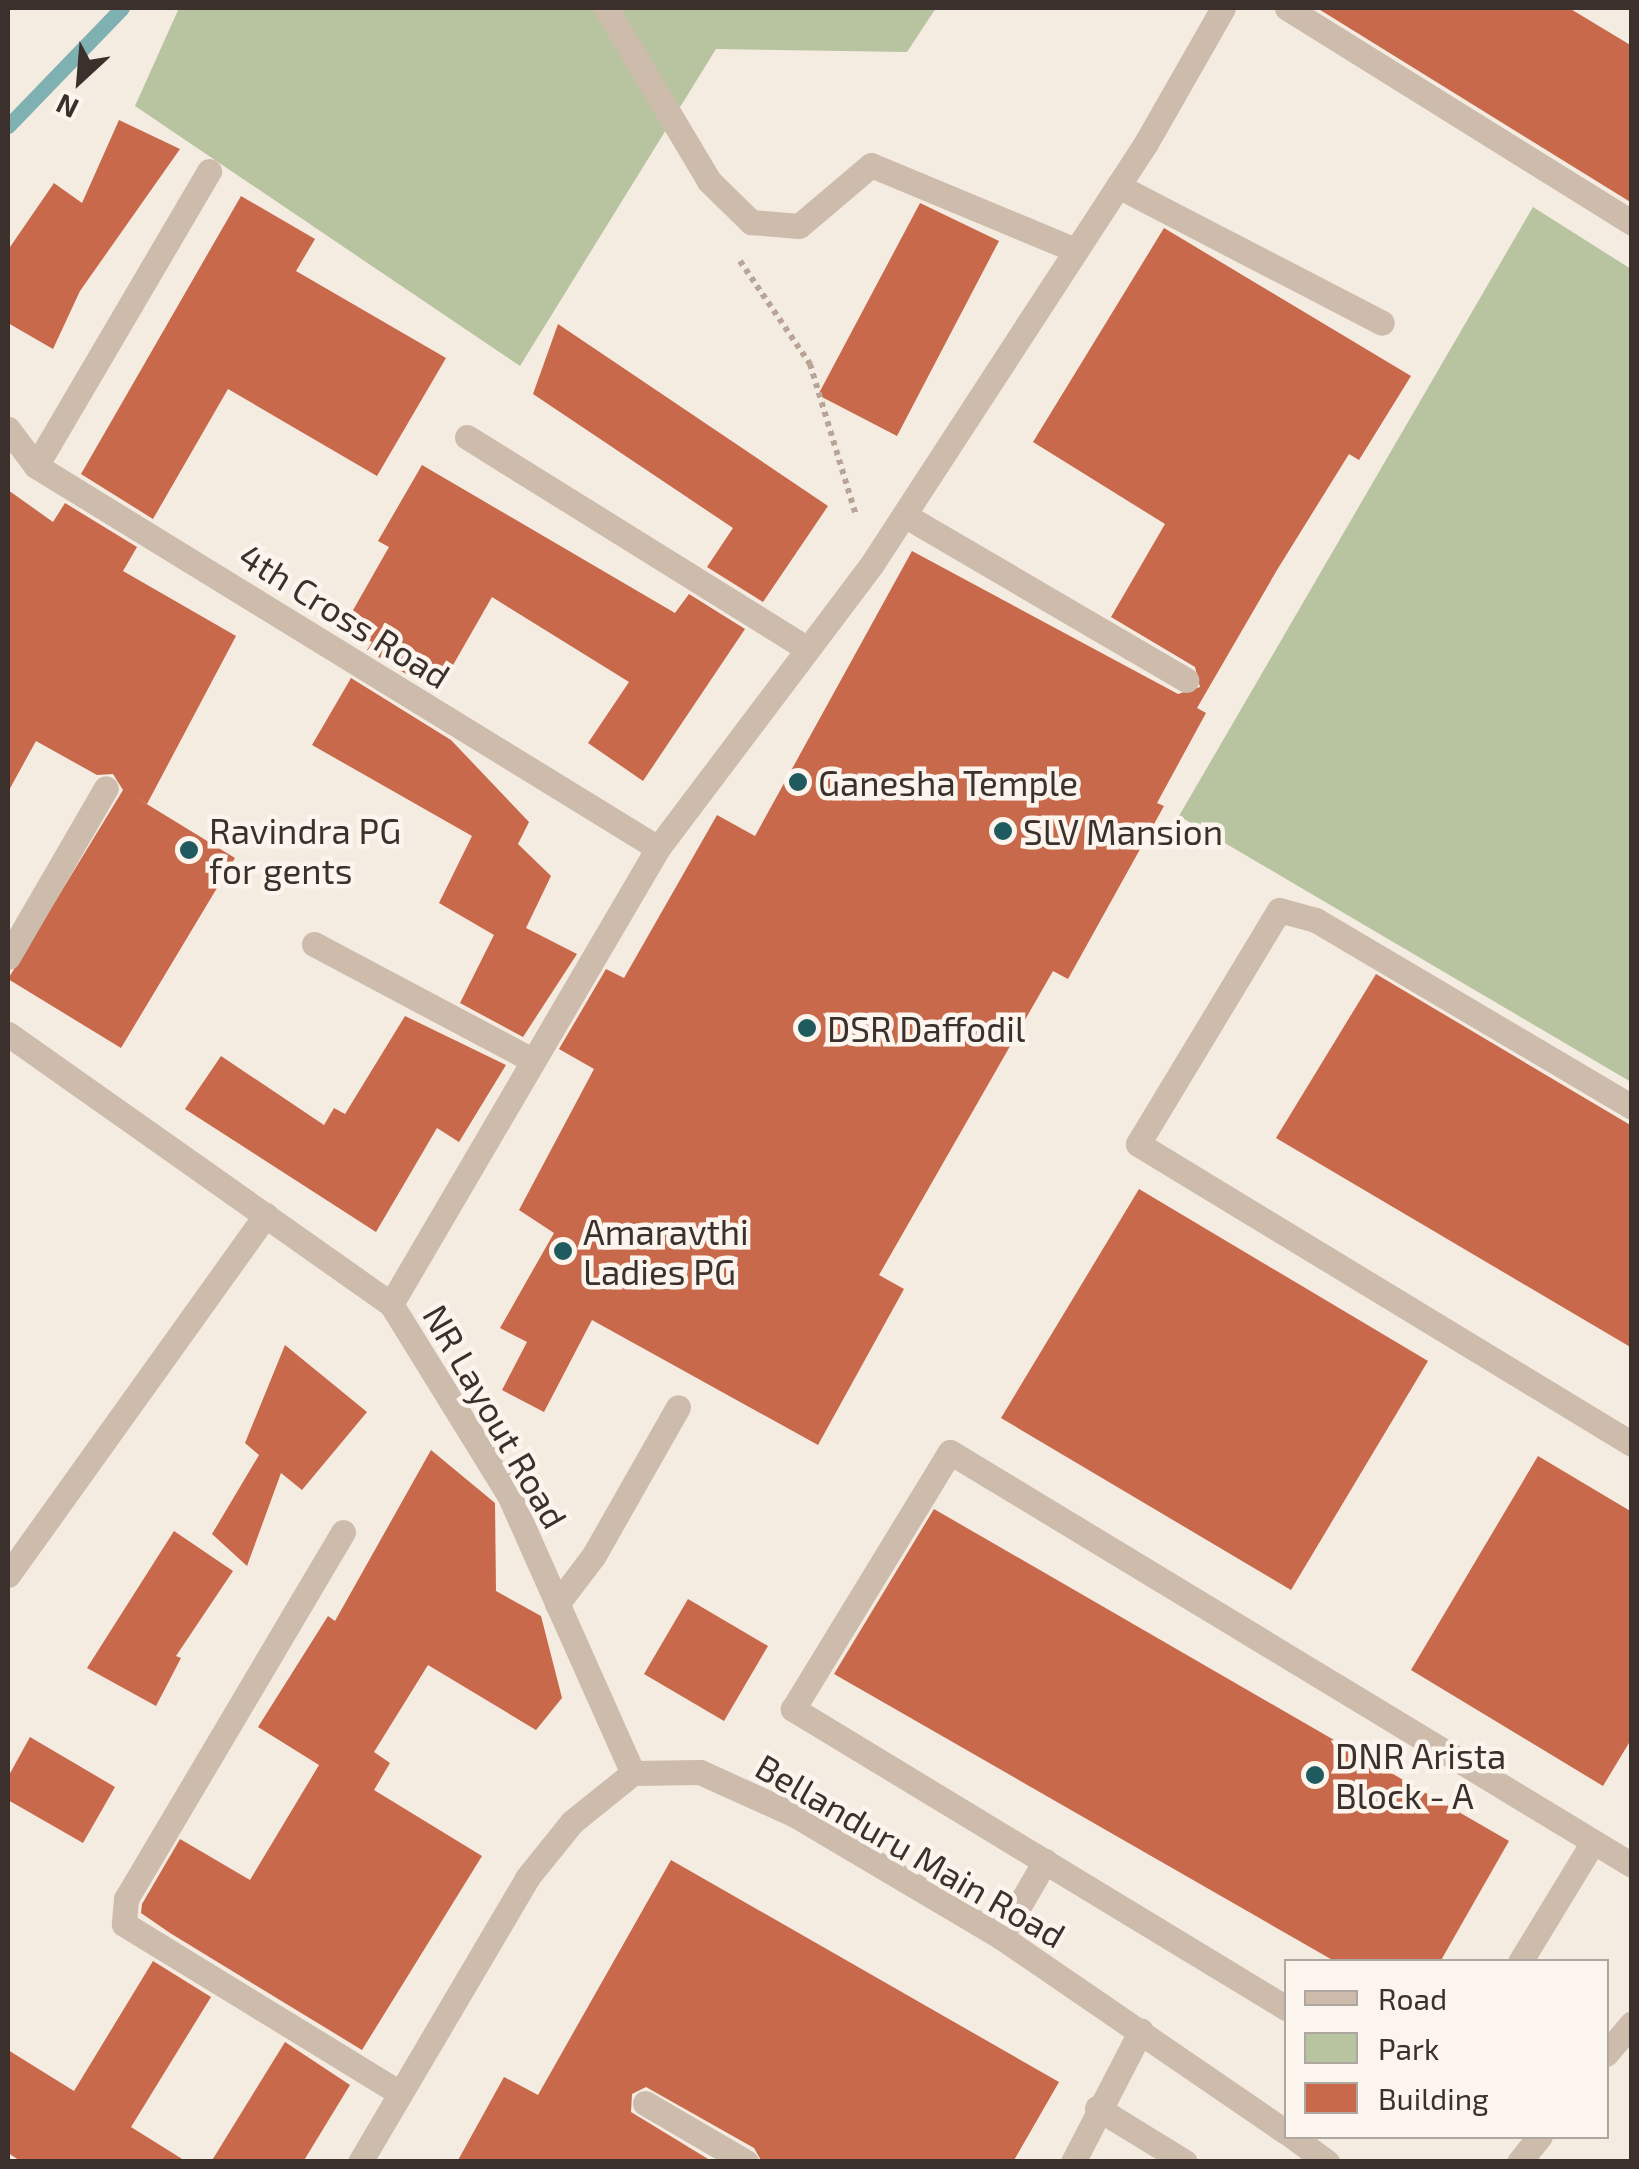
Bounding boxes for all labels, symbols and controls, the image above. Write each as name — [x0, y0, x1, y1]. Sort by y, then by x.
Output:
north arrow — [30, 30, 130, 130]
text: N — [50, 87, 83, 127]
street label: 4th Cross Road — [232, 534, 458, 696]
place label: Ganesha Temple — [818, 761, 1079, 803]
marker: Ganesha Temple — [787, 771, 809, 793]
place label: Ravindra PG for gents — [209, 809, 401, 891]
place label: SLV Mansion — [1023, 810, 1224, 852]
marker: SLV Mansion — [992, 820, 1014, 842]
marker: Ravindra PG for gents — [178, 839, 200, 861]
place label: DSR Daffodil — [827, 1007, 1025, 1049]
marker: DSR Daffodil — [796, 1017, 818, 1039]
place label: Amaravthi Ladies PG — [583, 1210, 749, 1292]
marker: Amaravthi Ladies PG — [552, 1240, 574, 1262]
street label: NR Layout Road — [415, 1297, 577, 1535]
place label: DNR Arista Block - A — [1335, 1734, 1507, 1816]
street label: Bellanduru Main Road — [749, 1744, 1073, 1956]
marker: DNR Arista Block - A — [1304, 1764, 1326, 1786]
legend — [1284, 1959, 1609, 2139]
text: Road — [1378, 1980, 1447, 2016]
text: Park — [1378, 2030, 1439, 2066]
text: Building — [1378, 2080, 1489, 2116]

